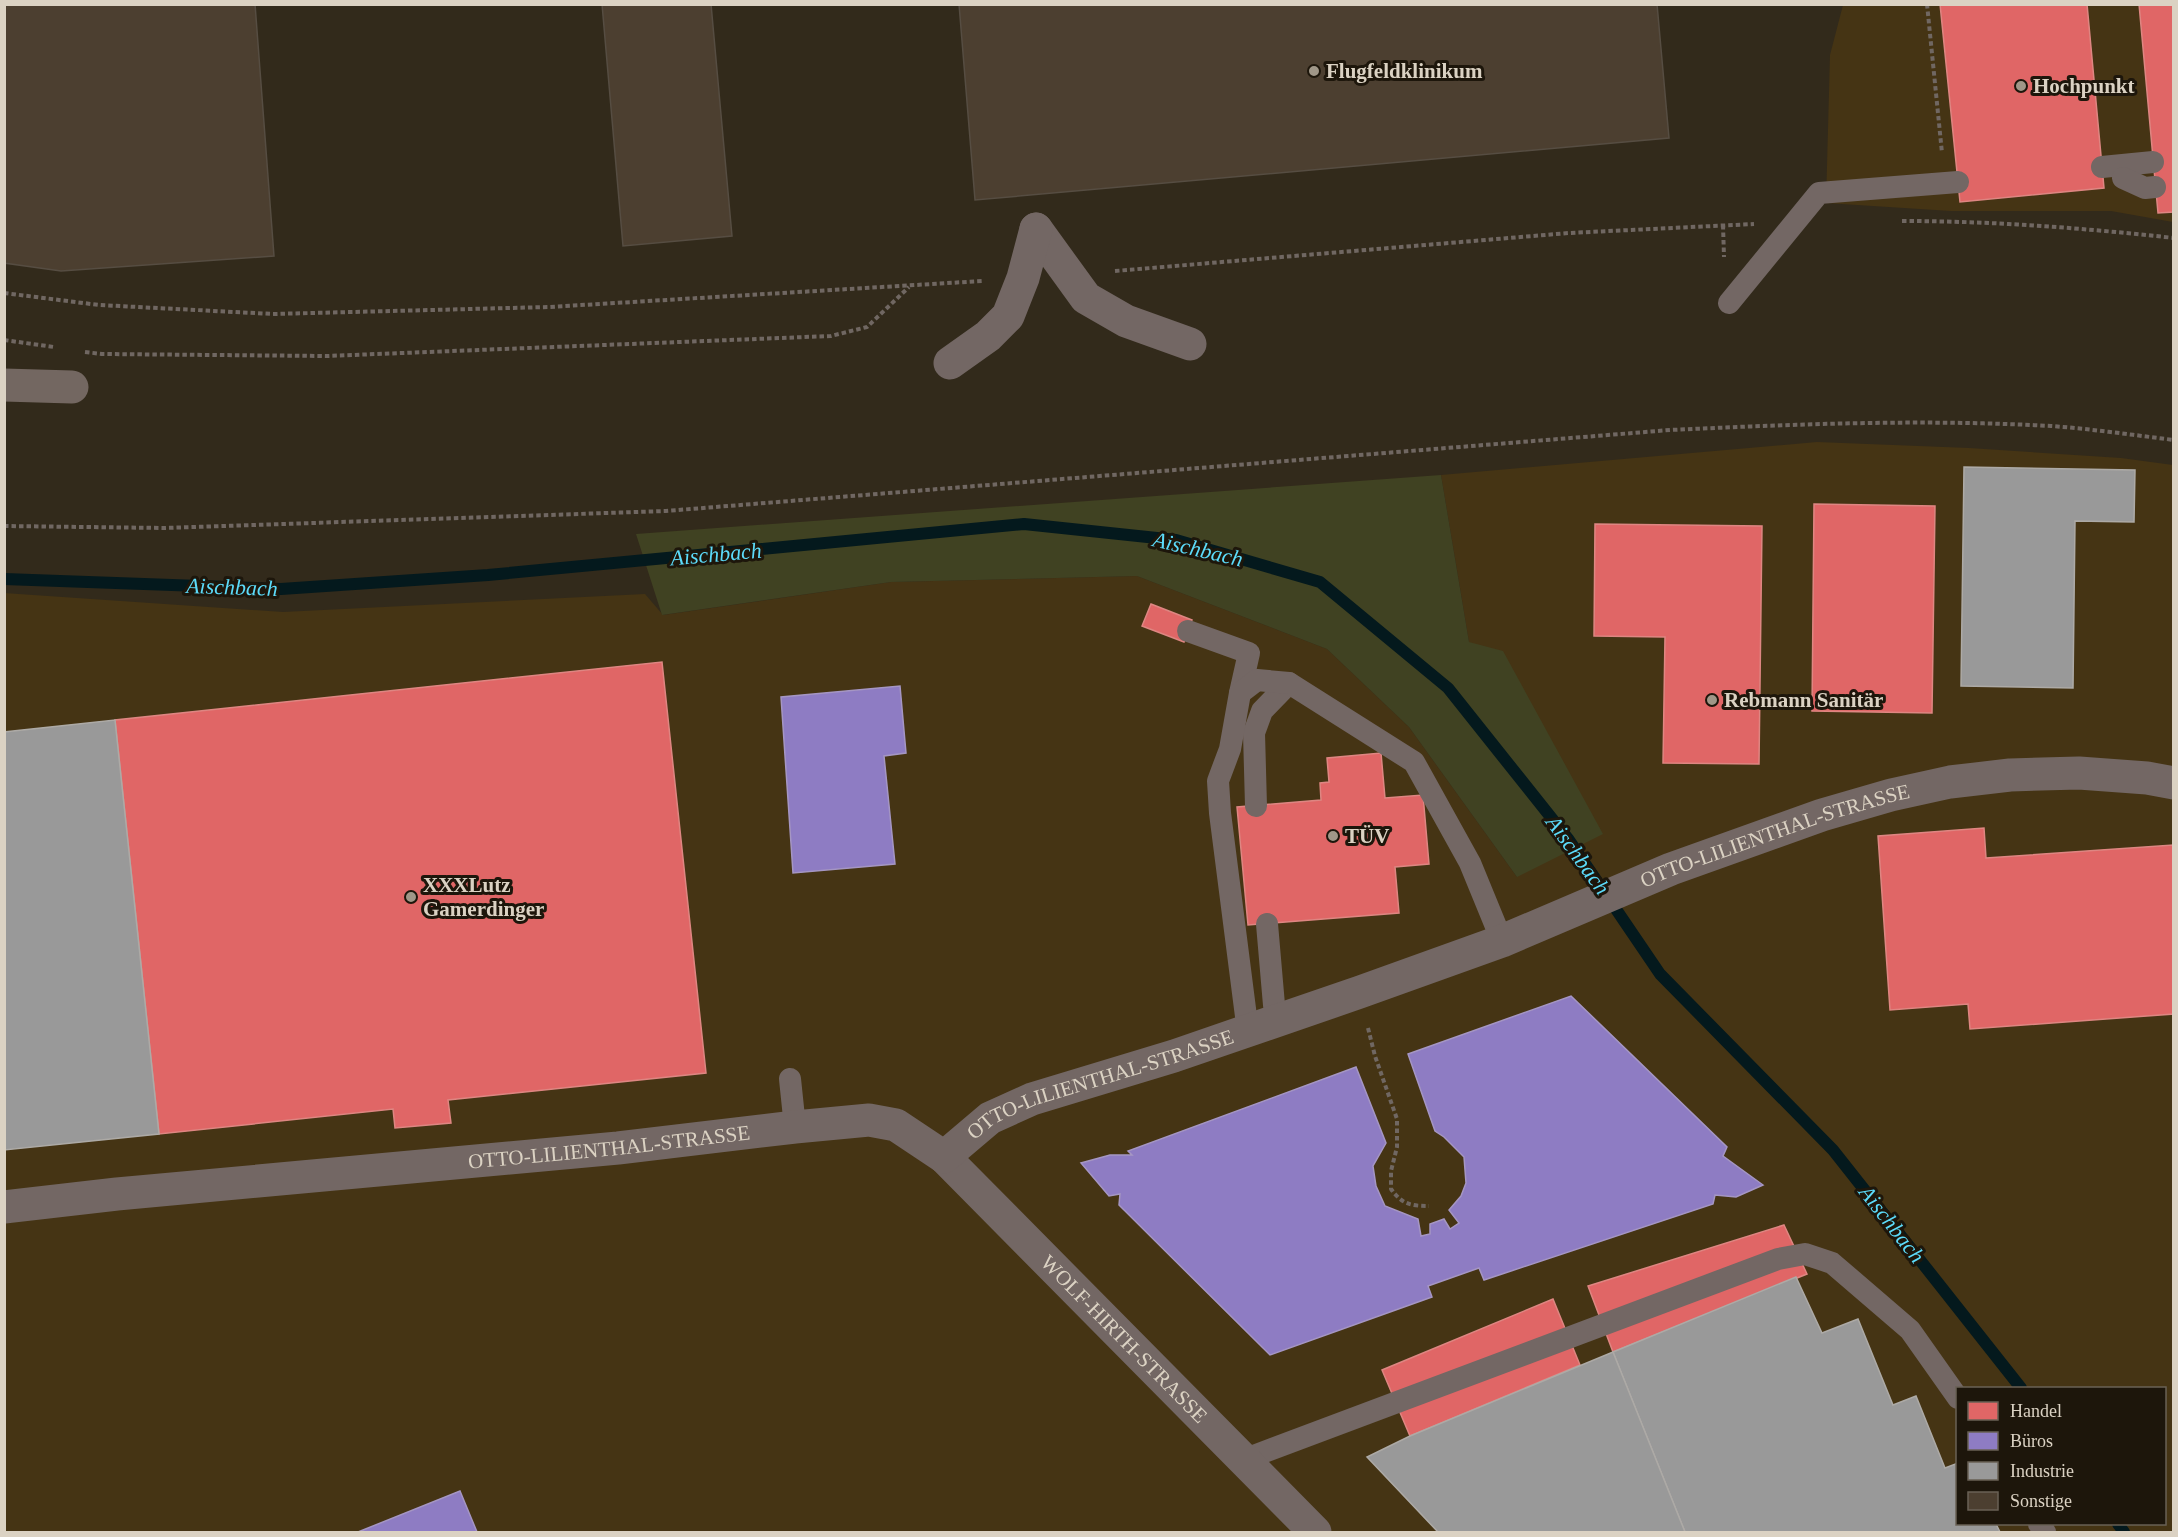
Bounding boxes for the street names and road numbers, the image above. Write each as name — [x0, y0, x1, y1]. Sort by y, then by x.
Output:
street label: OTTO-LILIENTHAL-STRASSE — [1637, 779, 1912, 893]
street label: OTTO-LILIENTHAL-STRASSE — [962, 1024, 1237, 1144]
street label: OTTO-LILIENTHAL-STRASSE — [467, 1120, 751, 1174]
street label: WOLF-HIRTH-STRASSE — [1036, 1250, 1212, 1428]

